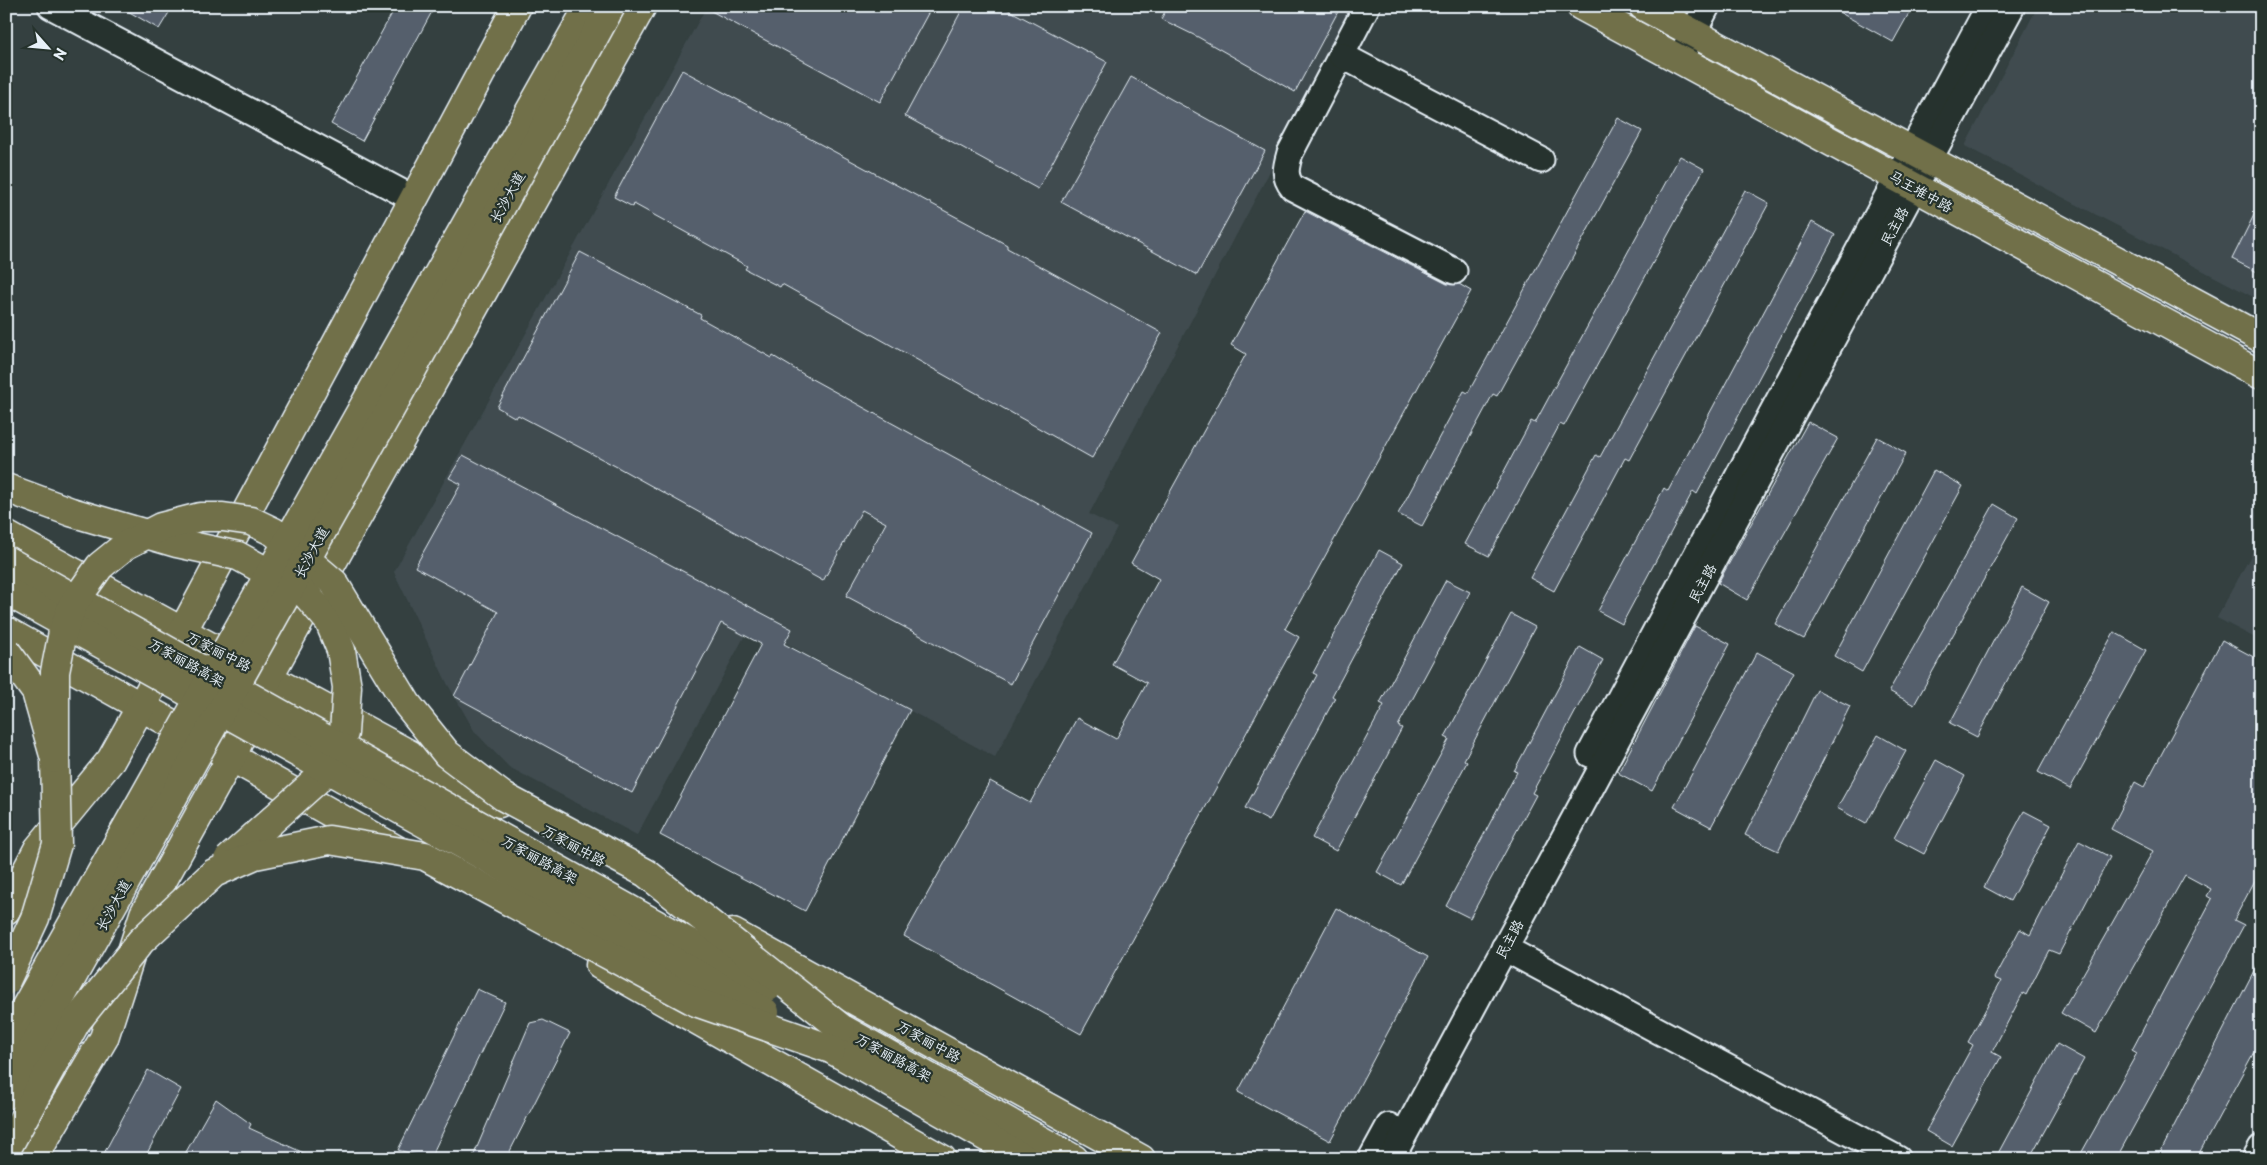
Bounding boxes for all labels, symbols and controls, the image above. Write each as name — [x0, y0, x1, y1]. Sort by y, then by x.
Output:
north arrow — [22, 22, 72, 72]
text: N — [48, 44, 72, 64]
street label: 马王堆中路 — [1885, 165, 1957, 217]
street label: 长沙大道 — [484, 167, 530, 227]
street label: 民主路 — [1875, 203, 1913, 249]
street label: 长沙大道 — [288, 522, 334, 582]
street label: 民主路 — [1683, 560, 1721, 606]
street label: 万家丽中路 — [183, 626, 255, 676]
street label: 万家丽路高架 — [145, 632, 229, 692]
street label: 万家丽中路 — [538, 819, 610, 871]
street label: 万家丽路高架 — [498, 829, 582, 889]
street label: 长沙大道 — [90, 875, 136, 935]
street label: 民主路 — [1490, 916, 1528, 962]
street label: 万家丽中路 — [893, 1015, 965, 1067]
street label: 万家丽路高架 — [852, 1027, 936, 1087]

